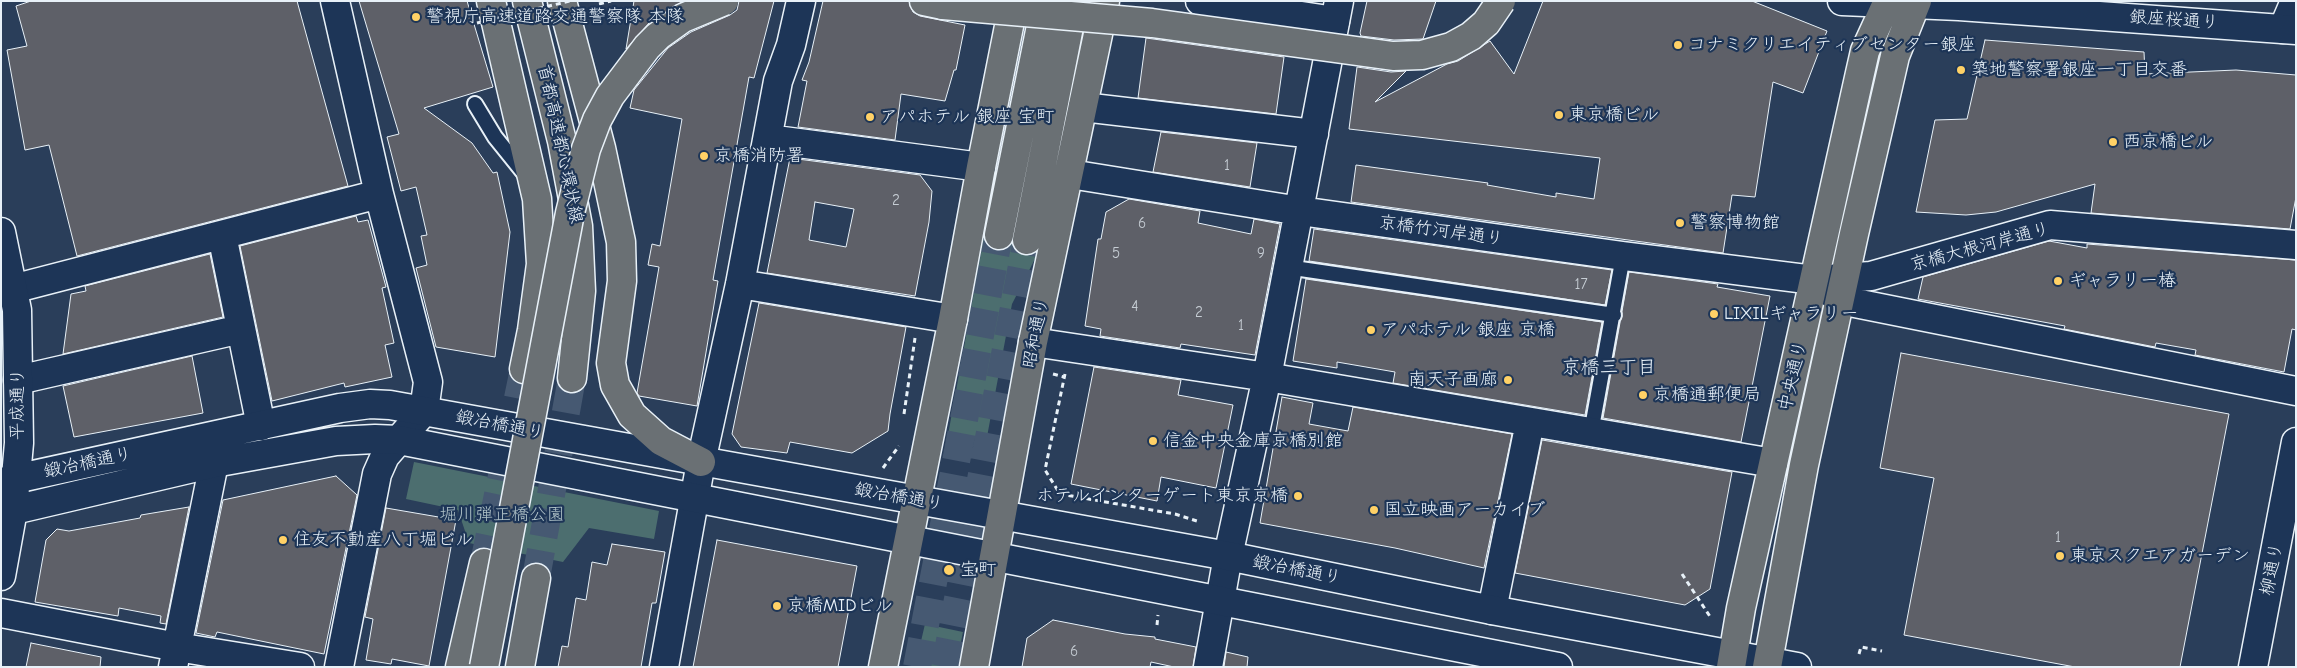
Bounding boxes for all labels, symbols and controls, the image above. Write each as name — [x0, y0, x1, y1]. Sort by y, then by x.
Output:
place label: 警視庁高速道路交通警察隊 本隊 — [426, 6, 684, 28]
street label: 銀座桜通り — [2128, 6, 2220, 34]
marker: 警視庁高速道路交通警察隊 本隊 — [410, 11, 422, 23]
place label: コナミクリエイティブセンター銀座 — [1688, 34, 1976, 56]
marker: コナミクリエイティブセンター銀座 — [1672, 39, 1684, 51]
place label: 築地警察署銀座一丁目交番 — [1971, 59, 2187, 81]
street label: 首都高速都心環状線 — [533, 63, 587, 225]
marker: 築地警察署銀座一丁目交番 — [1955, 64, 1967, 76]
place label: 東京橋ビル — [1569, 104, 1659, 126]
place label: アパホテル 銀座 宝町 — [880, 106, 1054, 128]
marker: 東京橋ビル — [1553, 109, 1565, 121]
marker: アパホテル 銀座 宝町 — [864, 111, 876, 123]
place label: 西京橋ビル — [2123, 131, 2213, 153]
marker: 西京橋ビル — [2107, 136, 2119, 148]
place label: 京橋消防署 — [714, 145, 804, 167]
marker: 京橋消防署 — [698, 150, 710, 162]
house number: 1 — [1224, 157, 1230, 175]
house number: 2 — [892, 192, 900, 210]
street label: 京橋竹河岸通り — [1377, 212, 1505, 250]
place label: 警察博物館 — [1690, 212, 1780, 234]
house number: 6 — [1138, 215, 1146, 233]
marker: 警察博物館 — [1674, 217, 1686, 229]
street label: 京橋大根河岸通り — [1908, 218, 2052, 276]
house number: 5 — [1112, 245, 1120, 263]
house number: 9 — [1257, 245, 1265, 263]
place label: ギャラリー椿 — [2068, 270, 2176, 292]
marker: ギャラリー椿 — [2052, 275, 2064, 287]
house number: 17 — [1574, 276, 1588, 294]
street label: 昭和通り — [1019, 296, 1053, 370]
house number: 4 — [1131, 298, 1139, 316]
place label: LIXILギャラリー — [1724, 303, 1858, 325]
house number: 2 — [1195, 304, 1203, 322]
marker: LIXILギャラリー — [1708, 308, 1720, 320]
house number: 1 — [1238, 317, 1244, 335]
place label: アパホテル 銀座 京橋 — [1381, 319, 1555, 341]
marker: アパホテル 銀座 京橋 — [1365, 324, 1377, 336]
street label: 中央通り — [1774, 338, 1812, 414]
district label: 京橋三丁目 — [1562, 357, 1656, 379]
street label: 平成通り — [7, 368, 29, 440]
place label: 南天子画廊 — [1408, 369, 1498, 391]
marker: 南天子画廊 — [1502, 374, 1514, 386]
place label: 京橋通郵便局 — [1653, 384, 1761, 406]
marker: 京橋通郵便局 — [1637, 389, 1649, 401]
street label: 鍛冶橋通り — [454, 406, 546, 444]
place label: 信金中央金庫京橋別館 — [1163, 430, 1343, 452]
marker: 信金中央金庫京橋別館 — [1147, 435, 1159, 447]
street label: 鍛冶橋通り — [42, 443, 134, 483]
street label: 鍛冶橋通り — [853, 479, 945, 515]
place label: ホテルインターゲート東京京橋 — [1036, 485, 1288, 507]
marker: ホテルインターゲート東京京橋 — [1292, 490, 1304, 502]
place label: 国立映画アーカイブ — [1384, 499, 1545, 521]
park label: 堀川弾正橋公園 — [439, 504, 565, 526]
marker: 国立映画アーカイブ — [1368, 504, 1380, 516]
place label: 住友不動産八丁堀ビル — [293, 529, 473, 551]
house number: 1 — [2055, 529, 2061, 547]
marker: 住友不動産八丁堀ビル — [277, 534, 289, 546]
street label: 柳通り — [2256, 540, 2288, 598]
place label: 東京スクエアガーデン — [2070, 545, 2250, 567]
marker: 東京スクエアガーデン — [2054, 550, 2066, 562]
street label: 鍛冶橋通り — [1251, 551, 1343, 589]
place label: 宝町 — [960, 559, 996, 581]
marker: 宝町 — [942, 563, 956, 577]
place label: 京橋MIDビル — [787, 595, 892, 617]
marker: 京橋MIDビル — [771, 600, 783, 612]
house number: 6 — [1070, 643, 1078, 661]

